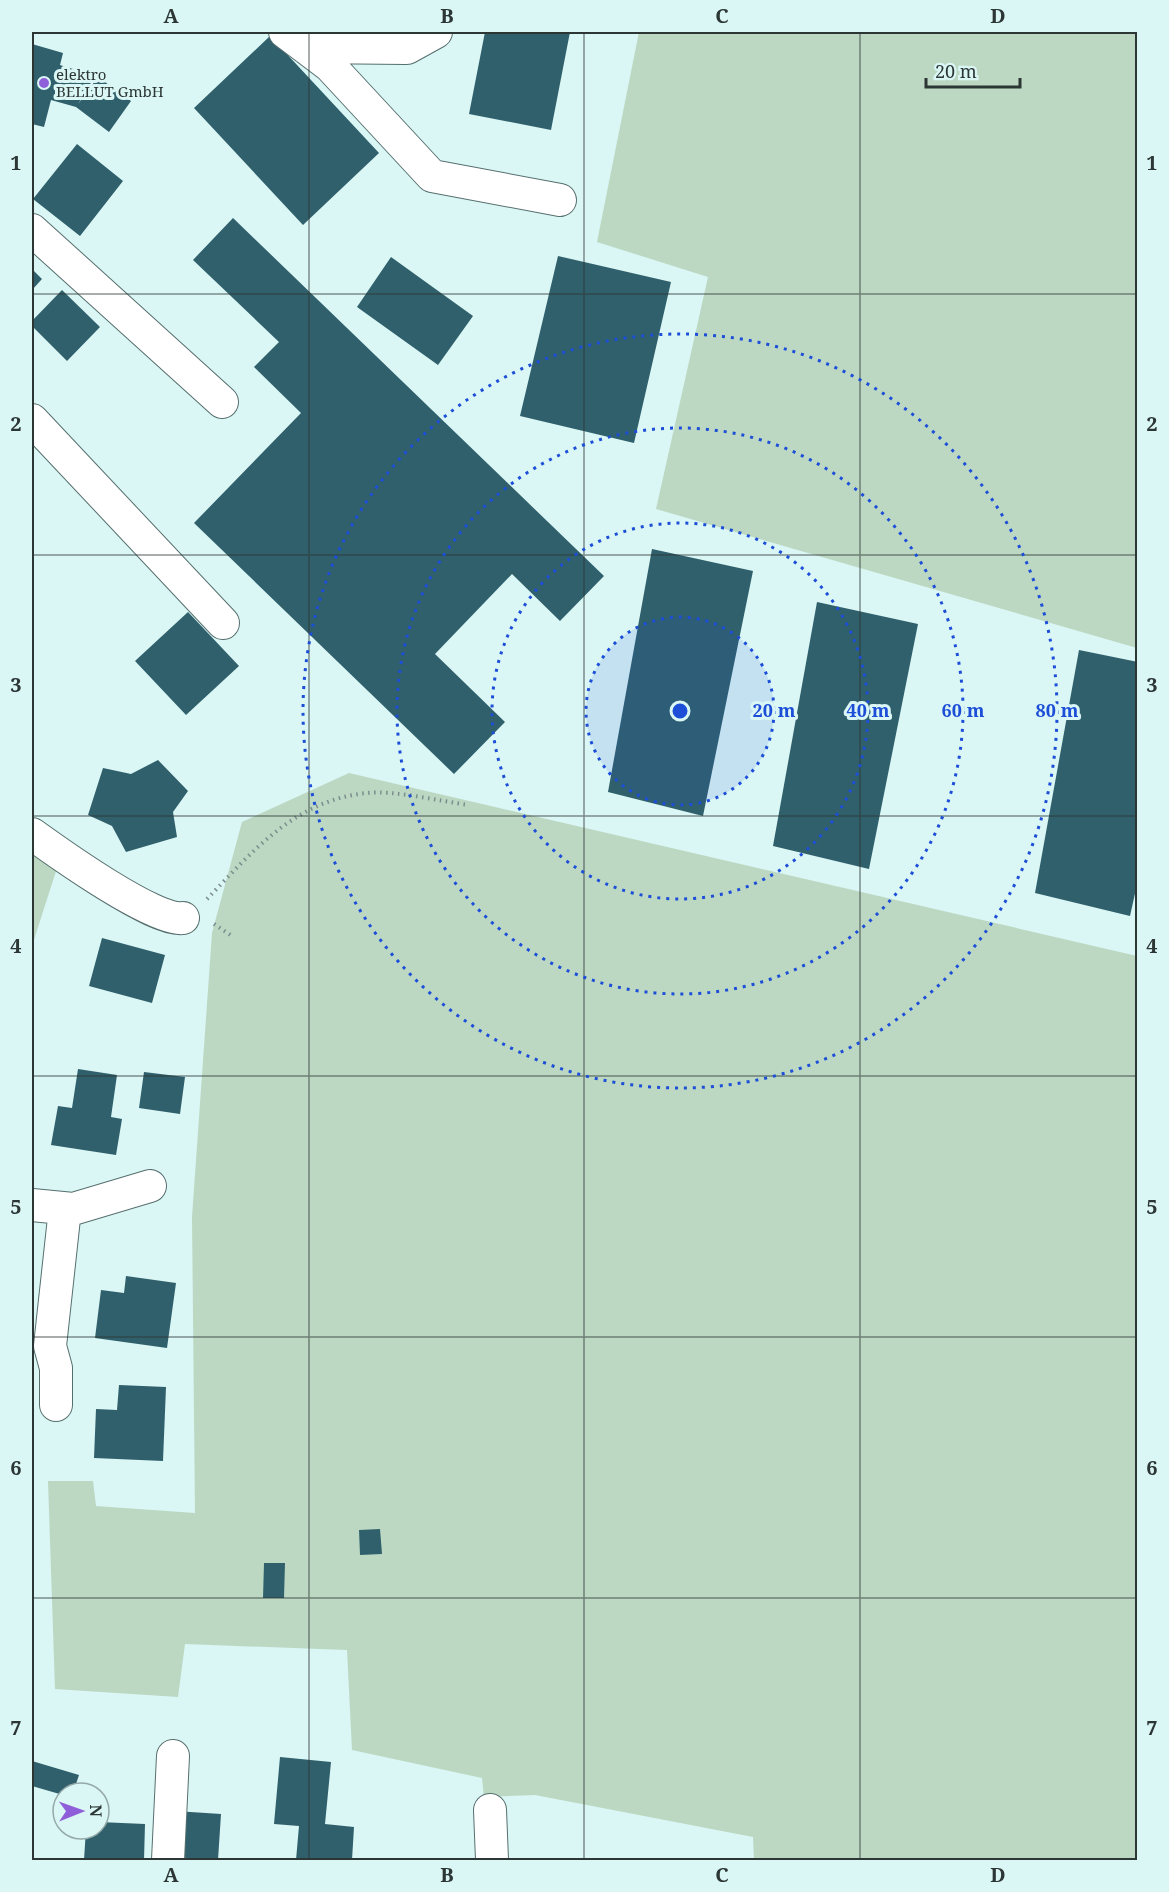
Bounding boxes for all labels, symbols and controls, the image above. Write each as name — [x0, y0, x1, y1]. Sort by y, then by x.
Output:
text: A — [163, 2, 179, 29]
text: B — [440, 2, 454, 29]
text: C — [715, 2, 729, 29]
text: D — [990, 2, 1006, 29]
scale bar — [926, 51, 1020, 89]
text: 20 m — [935, 59, 977, 83]
place label: elektro BELLUT GmbH — [56, 64, 164, 101]
marker: elektro BELLUT GmbH — [37, 76, 51, 90]
text: 1 — [10, 149, 22, 176]
text: 1 — [1146, 149, 1158, 176]
text: 2 — [10, 410, 22, 437]
text: 2 — [1146, 410, 1158, 437]
text: 3 — [10, 671, 22, 698]
text: 3 — [1146, 671, 1158, 698]
text: 20 m — [753, 698, 796, 722]
text: 40 m — [847, 698, 890, 722]
text: 60 m — [942, 698, 985, 722]
text: 80 m — [1036, 698, 1079, 722]
centre of rings — [670, 701, 690, 721]
text: 4 — [10, 932, 22, 959]
text: 4 — [1146, 932, 1158, 959]
text: 5 — [10, 1193, 22, 1220]
text: 5 — [1146, 1193, 1158, 1220]
text: 6 — [10, 1454, 22, 1481]
text: 6 — [1146, 1454, 1158, 1481]
text: 7 — [10, 1714, 22, 1741]
text: 7 — [1146, 1714, 1158, 1741]
north arrow — [51, 1781, 111, 1841]
text: N — [85, 1804, 107, 1818]
text: A — [163, 1861, 179, 1888]
text: B — [440, 1861, 454, 1888]
text: C — [715, 1861, 729, 1888]
text: D — [990, 1861, 1006, 1888]

